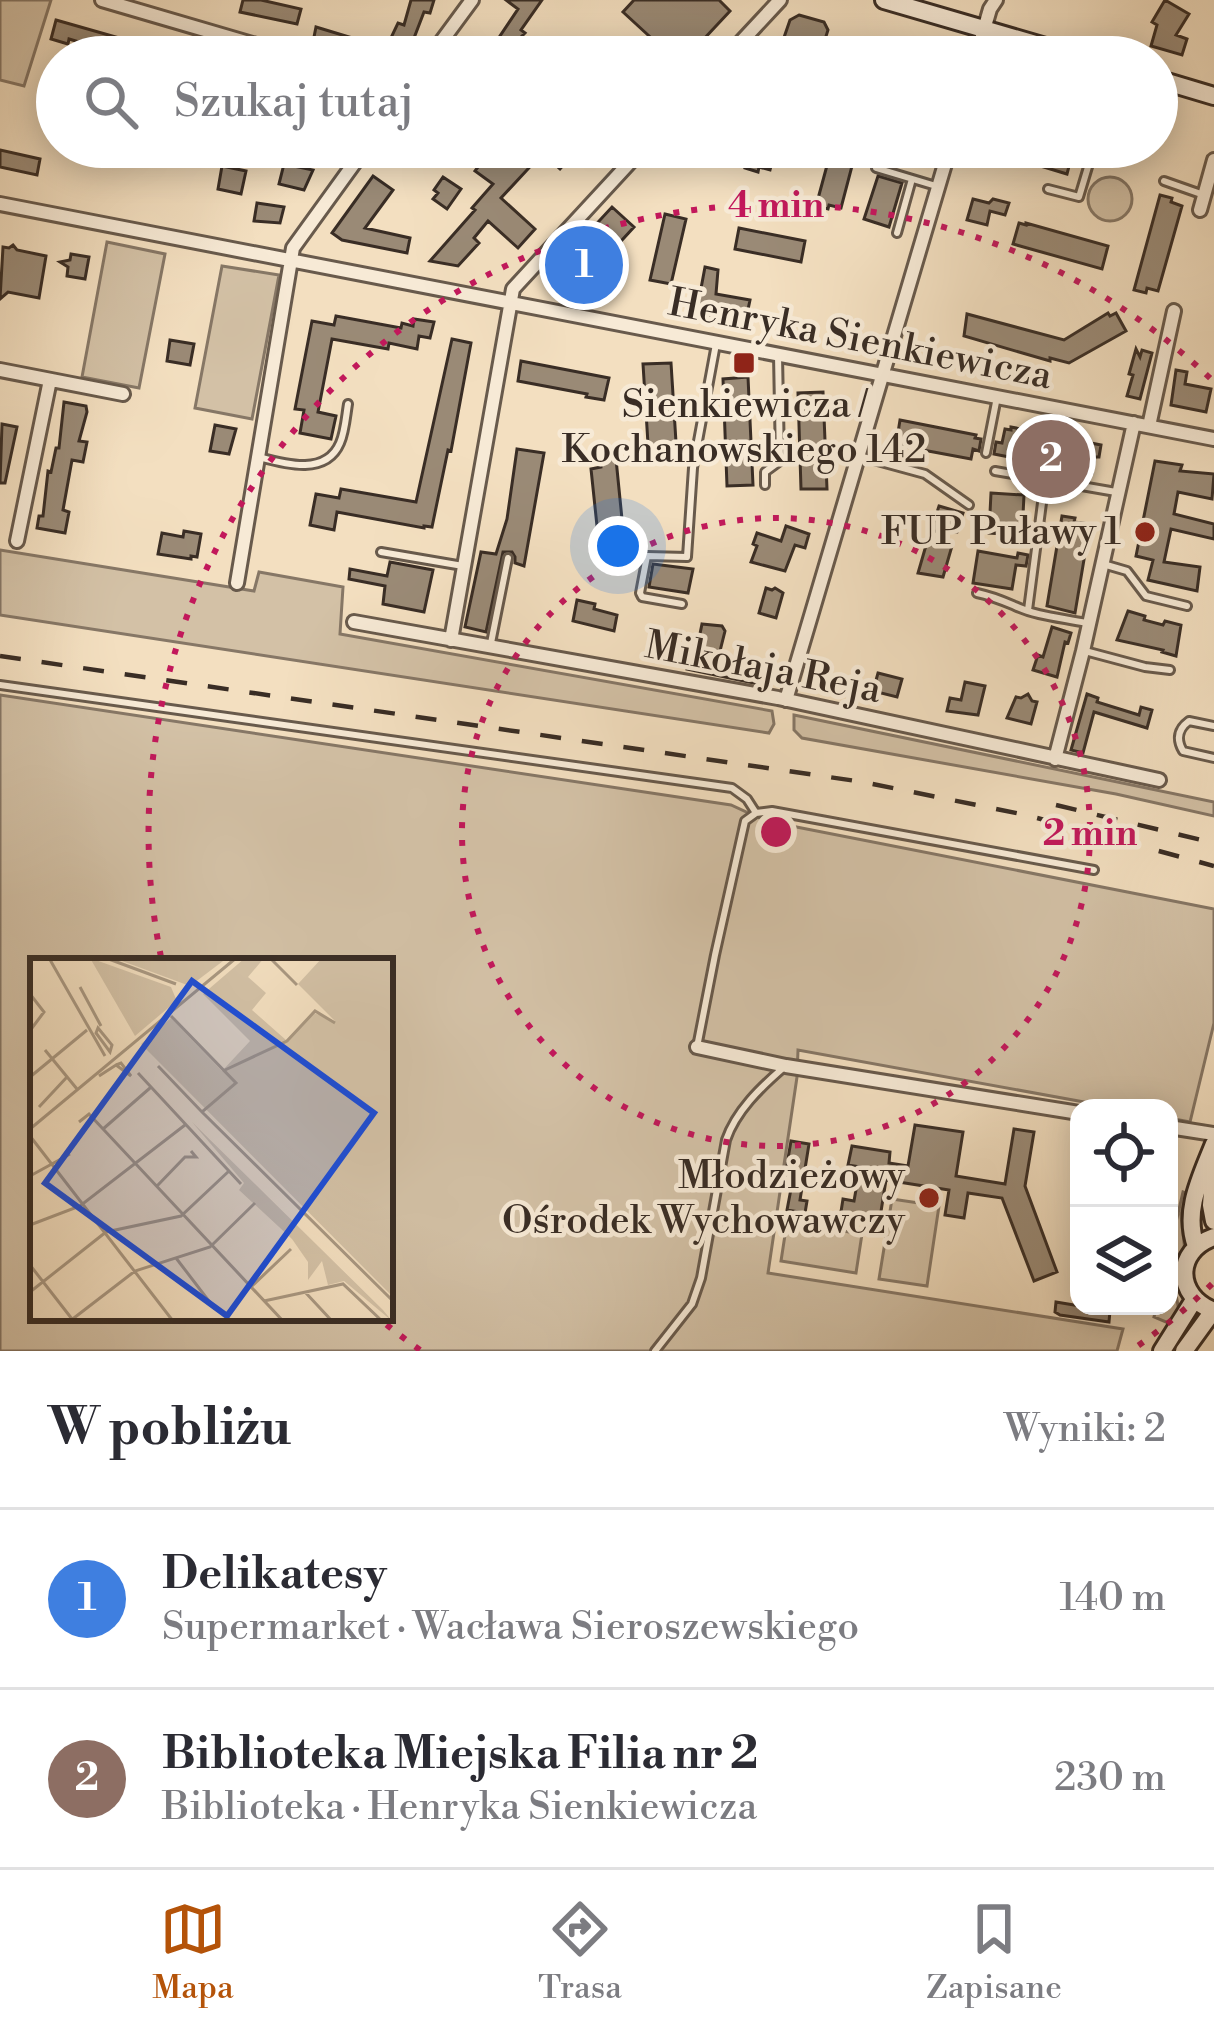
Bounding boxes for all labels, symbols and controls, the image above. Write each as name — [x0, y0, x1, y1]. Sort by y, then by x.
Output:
search box — [36, 36, 1178, 168]
icon: search — [78, 69, 144, 135]
text: Szukaj tutaj — [174, 74, 414, 131]
text: 4 min — [728, 184, 824, 229]
pin: 1 — [545, 220, 623, 310]
street label: Henryka Sienkiewicza — [664, 279, 1056, 401]
marker: Sienkiewicza / Kochanowskiego 142 — [731, 350, 757, 376]
place label: Sienkiewicza / Kochanowskiego 142 — [561, 381, 927, 475]
pin: 2 — [1012, 414, 1090, 504]
place label: FUP Puławy 1 — [881, 508, 1121, 557]
your location — [588, 516, 648, 576]
marker: FUP Puławy 1 — [1132, 519, 1158, 545]
street label: Mikołaja Reja — [641, 621, 886, 715]
centre of rings — [755, 811, 797, 853]
text: 2 min — [1043, 812, 1137, 857]
inset map — [30, 958, 393, 1321]
map controls — [1070, 1099, 1178, 1315]
button: locate — [1070, 1099, 1178, 1207]
place label: Młodzieżowy Ośrodek Wychowawczy — [502, 1152, 906, 1246]
marker: Młodzieżowy Ośrodek Wychowawczy — [916, 1185, 942, 1211]
button: layers — [1070, 1207, 1178, 1315]
text: W pobliżu — [48, 1397, 291, 1461]
text: Wyniki: 2 — [1004, 1405, 1166, 1454]
text: Delikatesy — [162, 1546, 387, 1603]
text: 1 — [78, 1574, 96, 1623]
text: 140 m — [1059, 1574, 1166, 1623]
text: Supermarket · Wacława Sieroszewskiego — [162, 1603, 859, 1652]
text: Biblioteka Miejska Filia nr 2 — [162, 1726, 758, 1783]
text: 2 — [75, 1754, 99, 1803]
text: 230 m — [1054, 1754, 1166, 1803]
text: Biblioteka · Henryka Sienkiewicza — [162, 1783, 757, 1832]
tab: Mapa — [152, 1896, 234, 2009]
tab: Trasa — [538, 1896, 622, 2009]
tab: Zapisane — [926, 1896, 1062, 2009]

